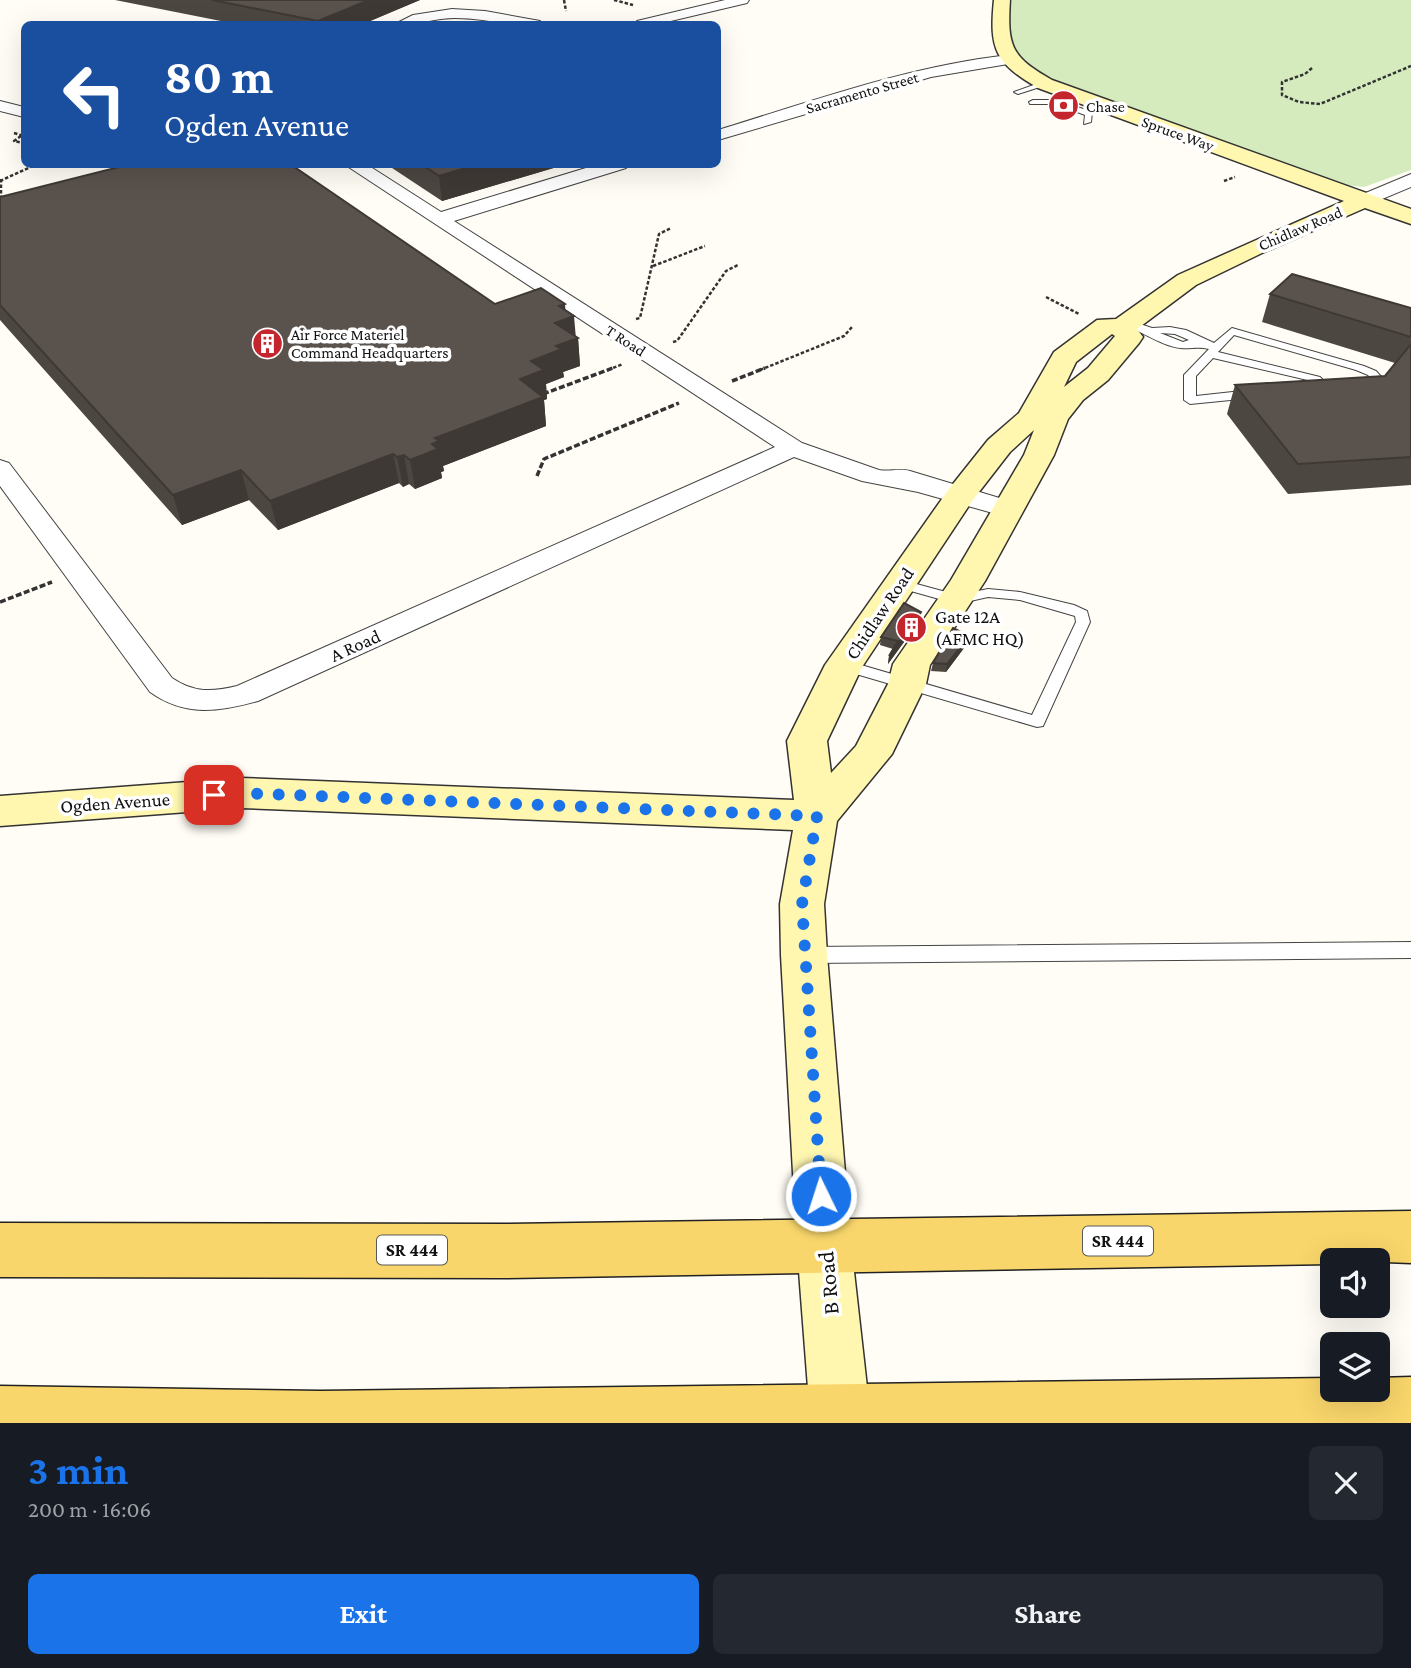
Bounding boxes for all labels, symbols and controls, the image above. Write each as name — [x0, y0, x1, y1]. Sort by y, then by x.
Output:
icon: left — [49, 49, 140, 140]
text: 80 m — [164, 49, 273, 104]
street label: Sacramento Street — [804, 68, 921, 117]
bank icon: Chase — [1046, 89, 1080, 123]
place label: Chase — [1086, 98, 1125, 115]
text: Ogden Avenue — [164, 107, 349, 143]
street label: Spruce Way — [1139, 113, 1217, 155]
street label: Chidlaw Road — [1256, 203, 1345, 254]
street label: T Road — [603, 321, 649, 360]
building icon: Air Force Materiel Command Headquarters — [251, 326, 285, 360]
place label: Air Force Materiel Command Headquarters — [291, 326, 449, 362]
street label: Chidlaw Road — [841, 563, 918, 663]
place label: Gate 12A (AFMC HQ) — [935, 606, 1025, 650]
building icon: Gate 12A (AFMC HQ) — [895, 610, 929, 644]
street label: A Road — [327, 625, 384, 666]
pin — [184, 765, 244, 825]
icon: arrive — [195, 776, 233, 814]
street label: Ogden Avenue — [60, 788, 171, 817]
position arrow — [784, 1159, 858, 1233]
road number: SR 444 — [1083, 1226, 1153, 1256]
road number: SR 444 — [377, 1236, 447, 1265]
map controls — [1320, 1248, 1390, 1402]
button: sound — [1320, 1248, 1390, 1318]
street label: B Road — [812, 1250, 844, 1316]
button: layers — [1320, 1332, 1390, 1402]
text: 3 min — [28, 1446, 128, 1493]
button: close — [1309, 1446, 1383, 1520]
text: 200 m · 16:06 — [28, 1496, 151, 1522]
button: Exit — [28, 1574, 699, 1654]
button: Share — [713, 1574, 1383, 1654]

